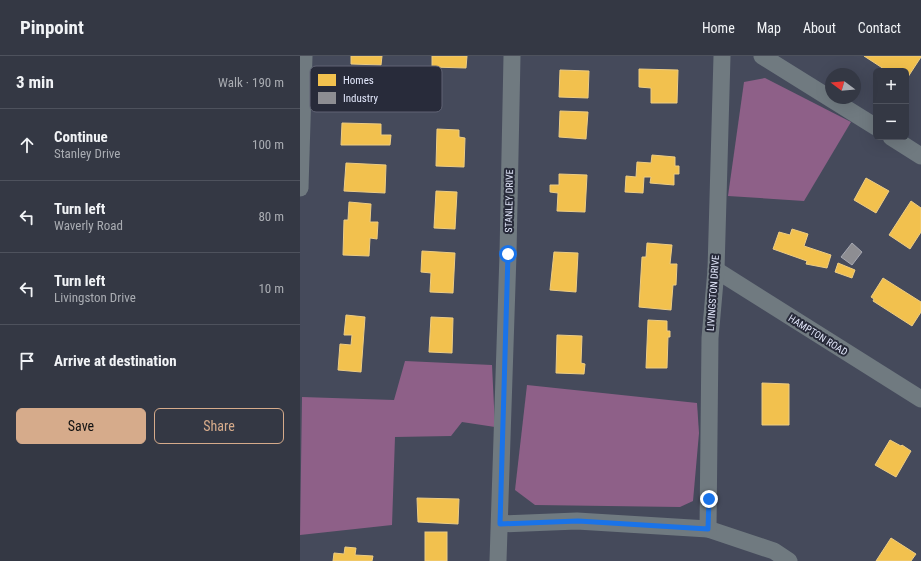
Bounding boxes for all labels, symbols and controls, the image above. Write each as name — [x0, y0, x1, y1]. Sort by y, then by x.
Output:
text: Pinpoint — [20, 16, 84, 39]
text: Home — [702, 20, 735, 36]
text: Map — [757, 20, 781, 36]
text: About — [803, 20, 836, 36]
text: Contact — [858, 20, 901, 36]
legend — [310, 66, 442, 112]
north arrow — [825, 68, 861, 104]
map controls — [873, 68, 909, 140]
button: + — [873, 68, 909, 104]
text: 3 min — [16, 72, 54, 92]
text: Homes — [343, 74, 374, 87]
text: Walk · 190 m — [218, 75, 284, 90]
text: Industry — [343, 92, 379, 105]
button: − — [873, 104, 909, 140]
text: Continue — [54, 128, 108, 146]
icon: ahead — [16, 134, 38, 156]
text: 100 m — [252, 137, 284, 152]
text: Stanley Drive — [54, 146, 120, 161]
street label: STANLEY DRIVE — [503, 169, 515, 233]
text: Turn left — [54, 200, 105, 218]
icon: left — [16, 206, 38, 228]
text: 80 m — [258, 209, 284, 224]
text: Waverly Road — [54, 218, 123, 233]
route start — [499, 245, 517, 263]
street label: LIVINGSTON DRIVE — [705, 255, 721, 331]
text: Turn left — [54, 272, 105, 290]
icon: left — [16, 278, 38, 300]
text: 10 m — [258, 281, 284, 296]
text: Livingston Drive — [54, 290, 136, 305]
street label: HAMPTON ROAD — [786, 312, 850, 358]
icon: arrive — [16, 350, 38, 372]
text: Arrive at destination — [54, 352, 177, 370]
button: Save — [16, 408, 146, 444]
button: Share — [154, 408, 284, 444]
route end — [700, 490, 718, 508]

